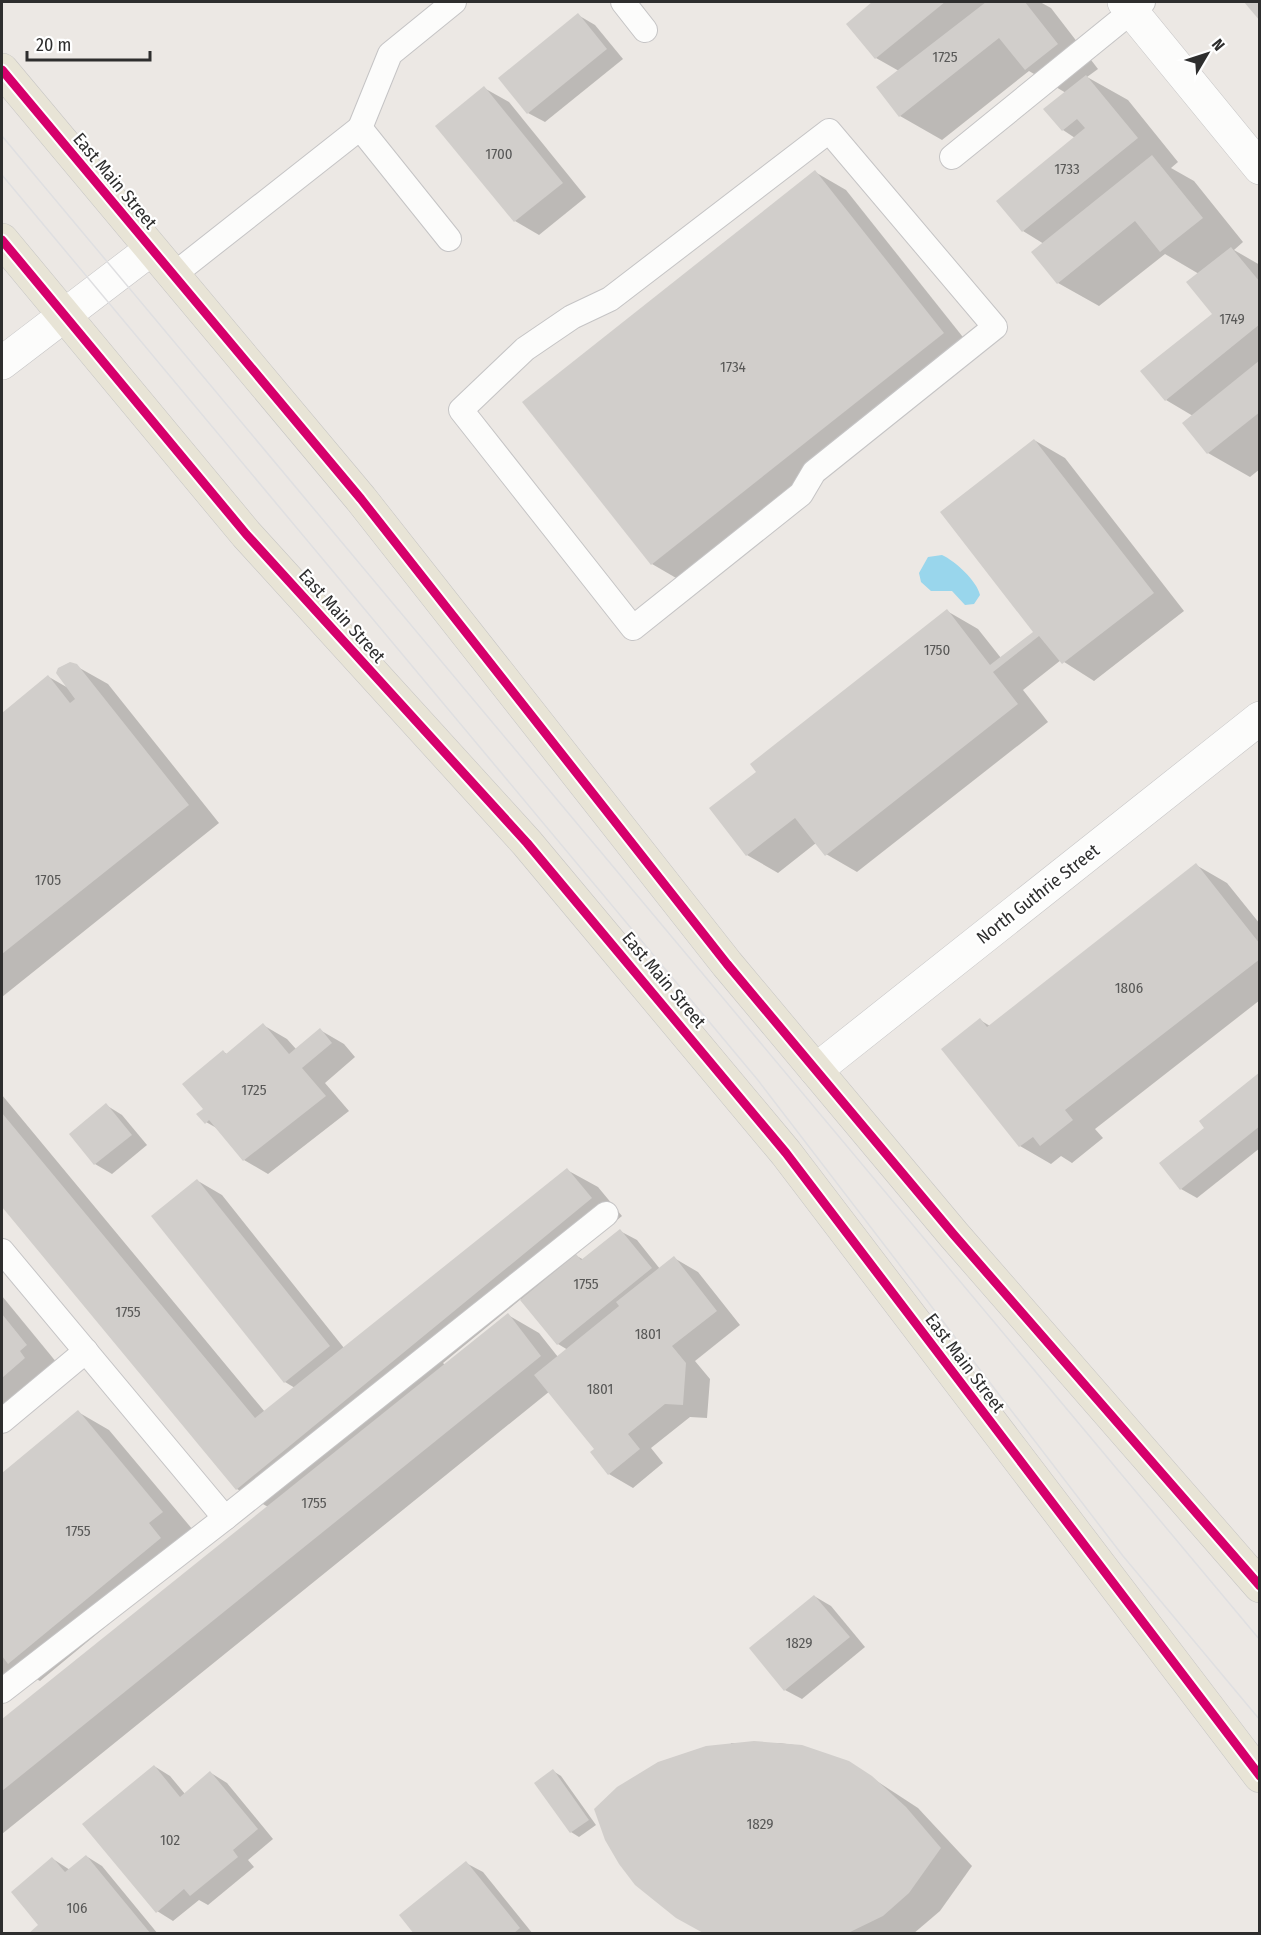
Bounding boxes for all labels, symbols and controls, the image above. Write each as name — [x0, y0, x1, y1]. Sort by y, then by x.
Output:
scale bar — [27, 24, 150, 62]
north arrow — [1177, 24, 1237, 84]
text: 20 m — [36, 34, 71, 56]
text: N — [1208, 35, 1229, 55]
house number: 1725 — [932, 48, 958, 66]
street label: East Main Street — [68, 128, 162, 234]
house number: 1700 — [485, 145, 513, 163]
house number: 1733 — [1054, 160, 1080, 178]
house number: 1749 — [1219, 310, 1245, 328]
house number: 1734 — [720, 358, 746, 376]
street label: East Main Street — [294, 564, 390, 668]
house number: 1750 — [924, 641, 950, 659]
street label: North Guthrie Street — [972, 839, 1104, 949]
house number: 1705 — [35, 871, 61, 889]
street label: East Main Street — [617, 927, 711, 1033]
house number: 1806 — [1115, 979, 1143, 997]
house number: 1725 — [241, 1081, 267, 1099]
house number: 1755 — [573, 1275, 599, 1293]
house number: 1755 — [115, 1303, 141, 1321]
street label: East Main Street — [920, 1309, 1010, 1417]
house number: 1801 — [635, 1325, 661, 1343]
house number: 1801 — [587, 1380, 613, 1398]
house number: 1755 — [301, 1494, 327, 1512]
house number: 1755 — [65, 1522, 91, 1540]
house number: 1829 — [785, 1634, 813, 1652]
house number: 1829 — [746, 1815, 774, 1833]
house number: 102 — [160, 1831, 180, 1849]
house number: 106 — [66, 1899, 88, 1917]

